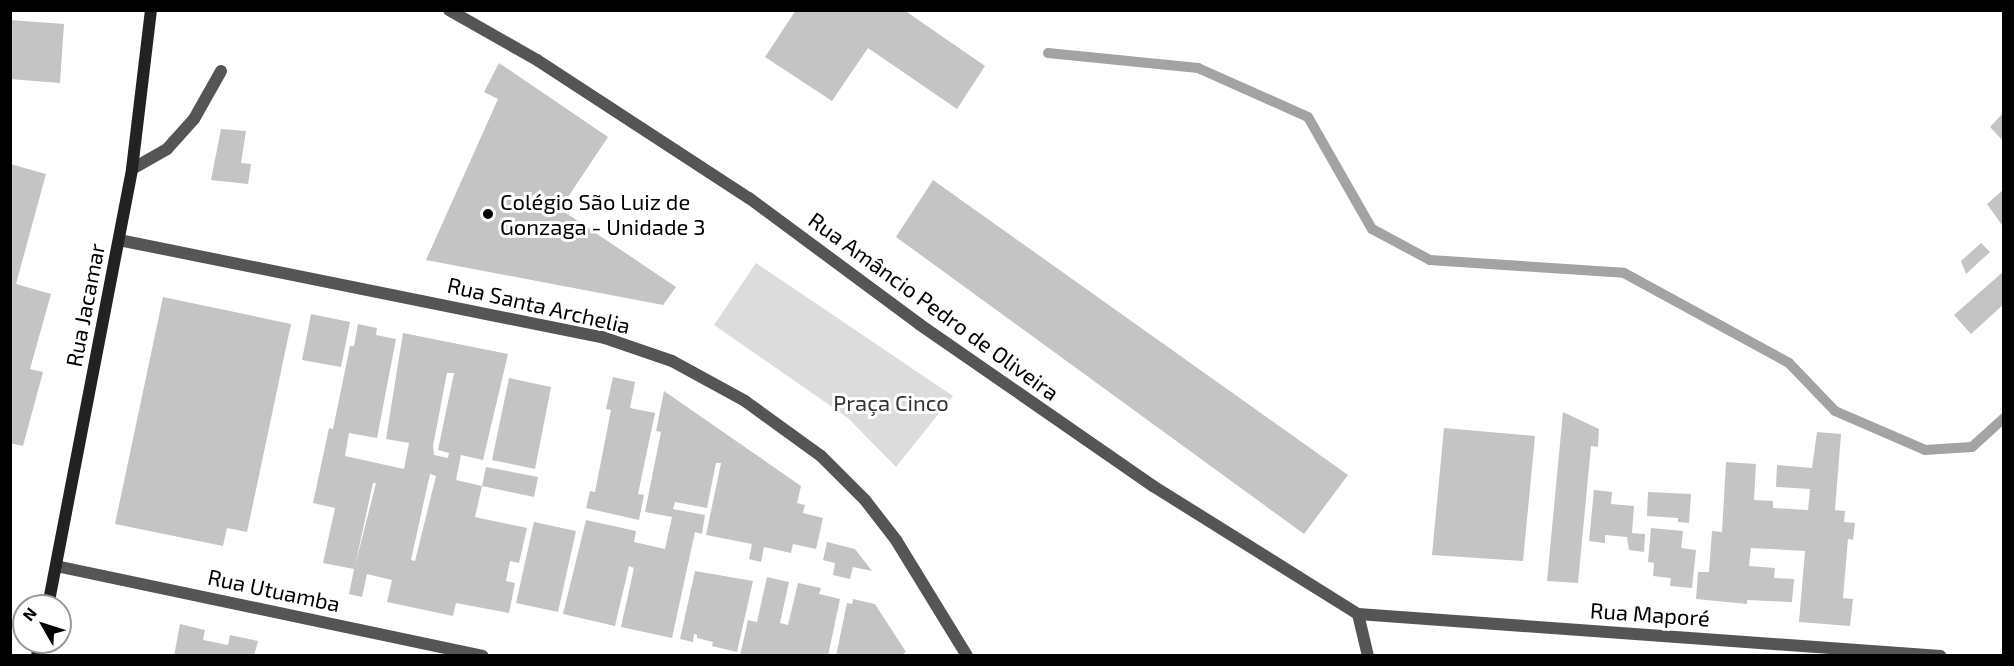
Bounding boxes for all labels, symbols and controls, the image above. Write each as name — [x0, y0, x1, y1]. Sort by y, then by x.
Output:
place label: Colégio São Luiz de Gonzaga - Unidade 3 — [500, 188, 705, 240]
street label: Rua Amâncio Pedro de Oliveira — [803, 206, 1065, 406]
marker: Colégio São Luiz de Gonzaga - Unidade 3 — [481, 207, 495, 221]
street label: Rua Jacamar — [60, 241, 110, 369]
street label: Rua Santa Archelia — [445, 271, 633, 339]
park label: Praça Cinco — [833, 390, 949, 416]
street label: Rua Utuamba — [205, 563, 343, 617]
north arrow — [12, 594, 72, 654]
street label: Rua Maporé — [1589, 597, 1711, 631]
text: N — [18, 603, 40, 624]

